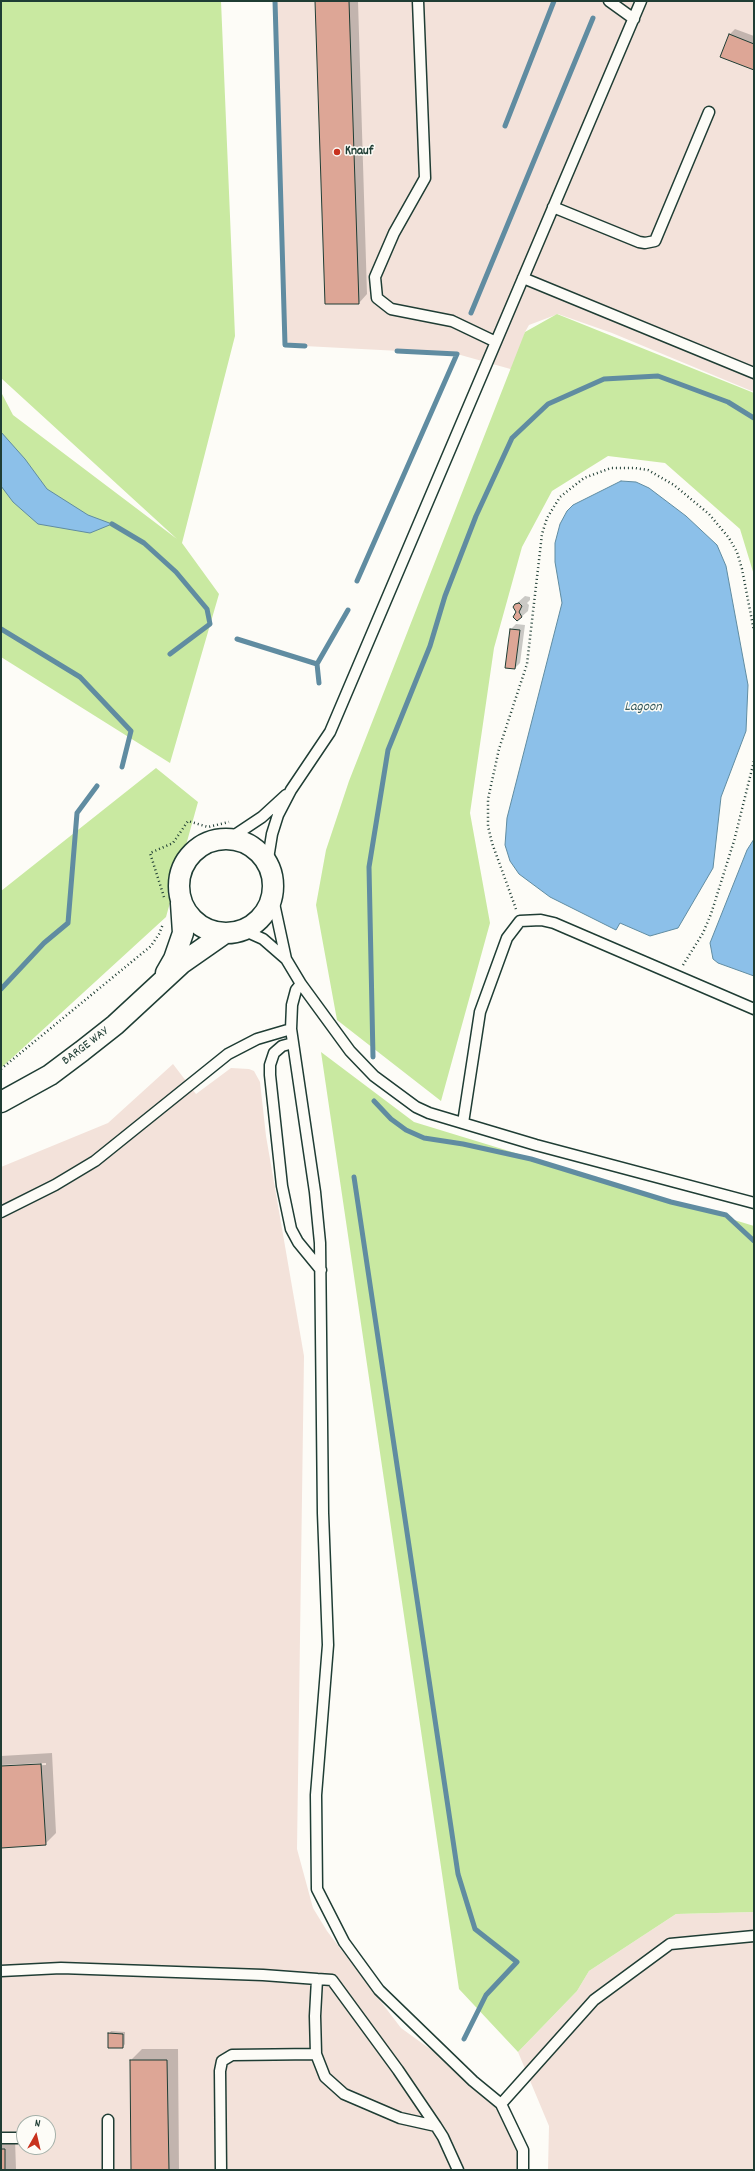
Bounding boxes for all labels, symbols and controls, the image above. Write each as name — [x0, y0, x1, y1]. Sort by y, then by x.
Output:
place label: Knauf — [345, 144, 373, 160]
marker: Knauf — [332, 147, 342, 157]
water label: Lagoon — [624, 700, 662, 716]
street label: BARGE WAY — [60, 1024, 112, 1070]
north arrow — [16, 2115, 56, 2155]
text: N — [34, 2116, 41, 2132]

